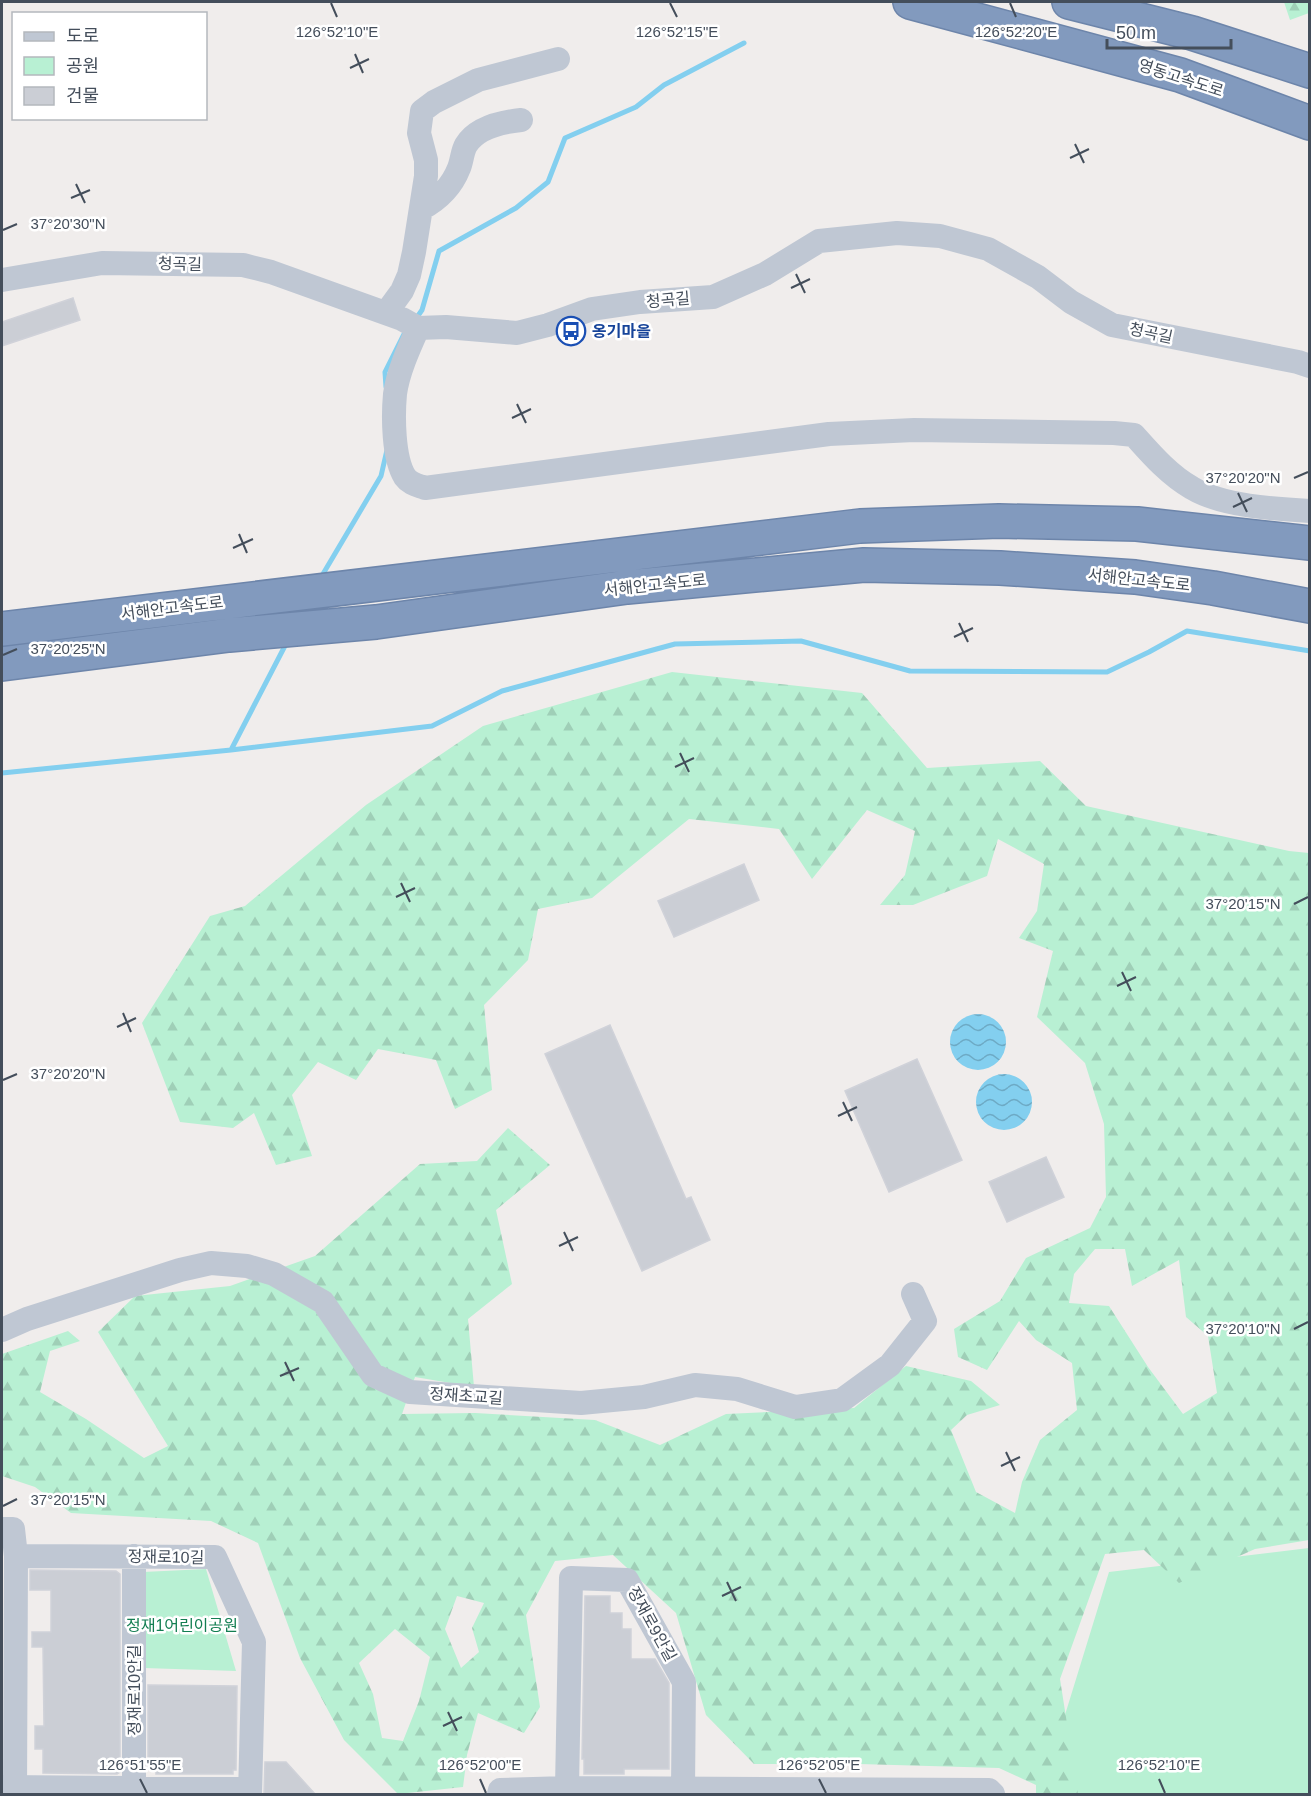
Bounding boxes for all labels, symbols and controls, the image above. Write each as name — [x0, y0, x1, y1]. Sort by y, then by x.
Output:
legend — [12, 12, 207, 120]
scale bar — [1107, 12, 1232, 50]
text: 126°52'10"E — [296, 23, 378, 40]
text: 126°52'15"E — [636, 23, 718, 40]
text: 126°52'20"E — [975, 23, 1057, 40]
text: 50 m — [1116, 23, 1156, 43]
text: 도로 — [66, 26, 99, 46]
text: 공원 — [66, 56, 99, 76]
street label: 영동고속도로 — [1136, 56, 1226, 100]
text: 건물 — [66, 86, 99, 106]
text: 37°20'30"N — [30, 215, 106, 232]
street label: 청곡길 — [158, 255, 202, 273]
street label: 청곡길 — [645, 290, 691, 310]
bus stop icon: 옹기마을 — [555, 315, 587, 347]
street label: 청곡길 — [1128, 320, 1174, 346]
place label: 옹기마을 — [592, 323, 651, 340]
text: 37°20'20"N — [1205, 469, 1281, 486]
street label: 서해안고속도로 — [1087, 566, 1191, 594]
street label: 서해안고속도로 — [603, 571, 707, 599]
street label: 서해안고속도로 — [120, 593, 224, 623]
text: 37°20'25"N — [30, 640, 106, 657]
text: 37°20'15"N — [1205, 895, 1281, 912]
text: 37°20'20"N — [30, 1065, 106, 1082]
text: 37°20'10"N — [1205, 1320, 1281, 1337]
street label: 정재초교길 — [429, 1385, 503, 1407]
text: 37°20'15"N — [30, 1491, 106, 1508]
street label: 정재로10길 — [128, 1548, 204, 1566]
street label: 정재로9안길 — [625, 1584, 679, 1664]
park label: 정재1어린이공원 — [126, 1617, 238, 1634]
street label: 정재로10안길 — [126, 1644, 143, 1736]
text: 126°51'55"E — [99, 1756, 181, 1773]
text: 126°52'00"E — [439, 1756, 521, 1773]
text: 126°52'05"E — [778, 1756, 860, 1773]
text: 126°52'10"E — [1118, 1756, 1200, 1773]

